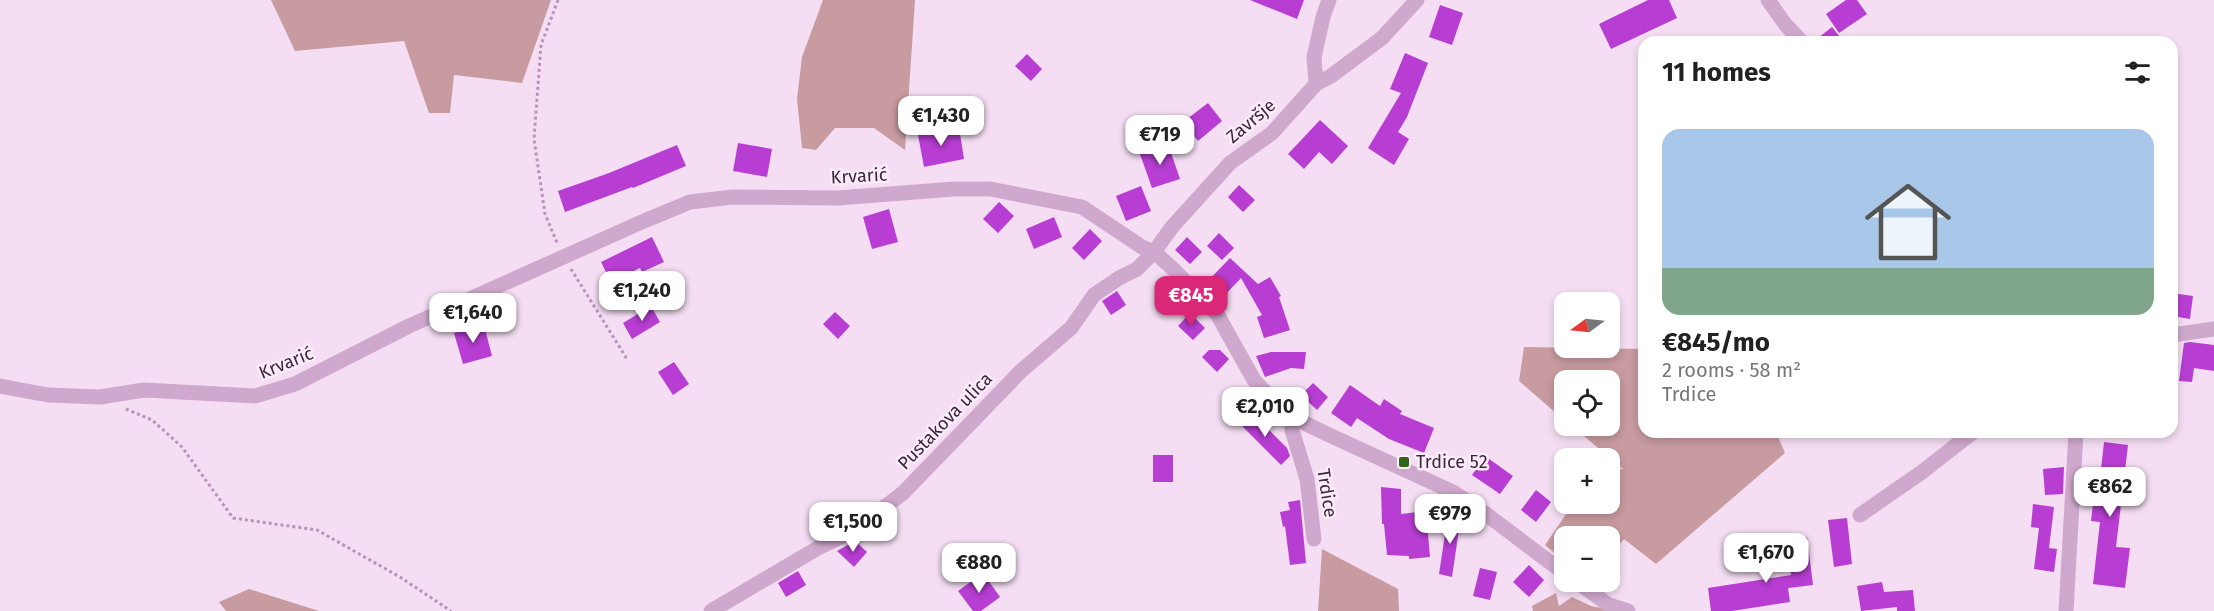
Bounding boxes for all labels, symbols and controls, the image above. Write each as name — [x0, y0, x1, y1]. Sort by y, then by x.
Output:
icon: filters — [2121, 56, 2154, 89]
text: 11 homes — [1662, 57, 1771, 88]
street label: Završje — [1222, 94, 1280, 148]
pin: €1,430 — [892, 96, 990, 147]
text: €1,430 — [912, 103, 970, 127]
pin: €719 — [1124, 115, 1196, 166]
text: €719 — [1139, 122, 1181, 146]
street label: Krvarić — [830, 164, 888, 188]
icon: home — [1854, 168, 1962, 276]
pin: €1,240 — [593, 271, 691, 322]
pin: €845 — [1155, 276, 1227, 327]
text: €1,240 — [613, 278, 671, 302]
text: €845 — [1169, 283, 1213, 307]
north arrow — [1554, 292, 1620, 358]
map controls — [1554, 292, 1620, 592]
pin: €1,640 — [424, 293, 522, 344]
text: €1,640 — [443, 300, 503, 324]
text: €845/mo — [1662, 327, 1770, 358]
street label: Krvarić — [256, 342, 317, 384]
text: 2 rooms · 58 m² — [1662, 358, 1801, 382]
street label: Pustakova ulica — [893, 368, 997, 474]
button: locate — [1554, 370, 1620, 436]
text: Trdice — [1662, 382, 1717, 406]
pin: €2,010 — [1216, 387, 1314, 438]
text: €2,010 — [1236, 394, 1294, 418]
button: + — [1554, 448, 1620, 514]
place label: Trdice 52 — [1416, 451, 1488, 473]
marker: Trdice 52 — [1397, 455, 1411, 469]
street label: Trdice — [1312, 467, 1342, 519]
pin: €862 — [2074, 467, 2146, 518]
text: €862 — [2088, 474, 2132, 498]
pin: €979 — [1414, 494, 1486, 545]
text: €979 — [1429, 501, 1471, 525]
pin: €1,500 — [804, 502, 902, 553]
text: €1,500 — [823, 509, 883, 533]
button: − — [1554, 526, 1620, 592]
pin: €1,670 — [1717, 533, 1815, 584]
text: €1,670 — [1738, 540, 1794, 564]
pin: €880 — [943, 543, 1015, 594]
text: €880 — [956, 550, 1002, 574]

